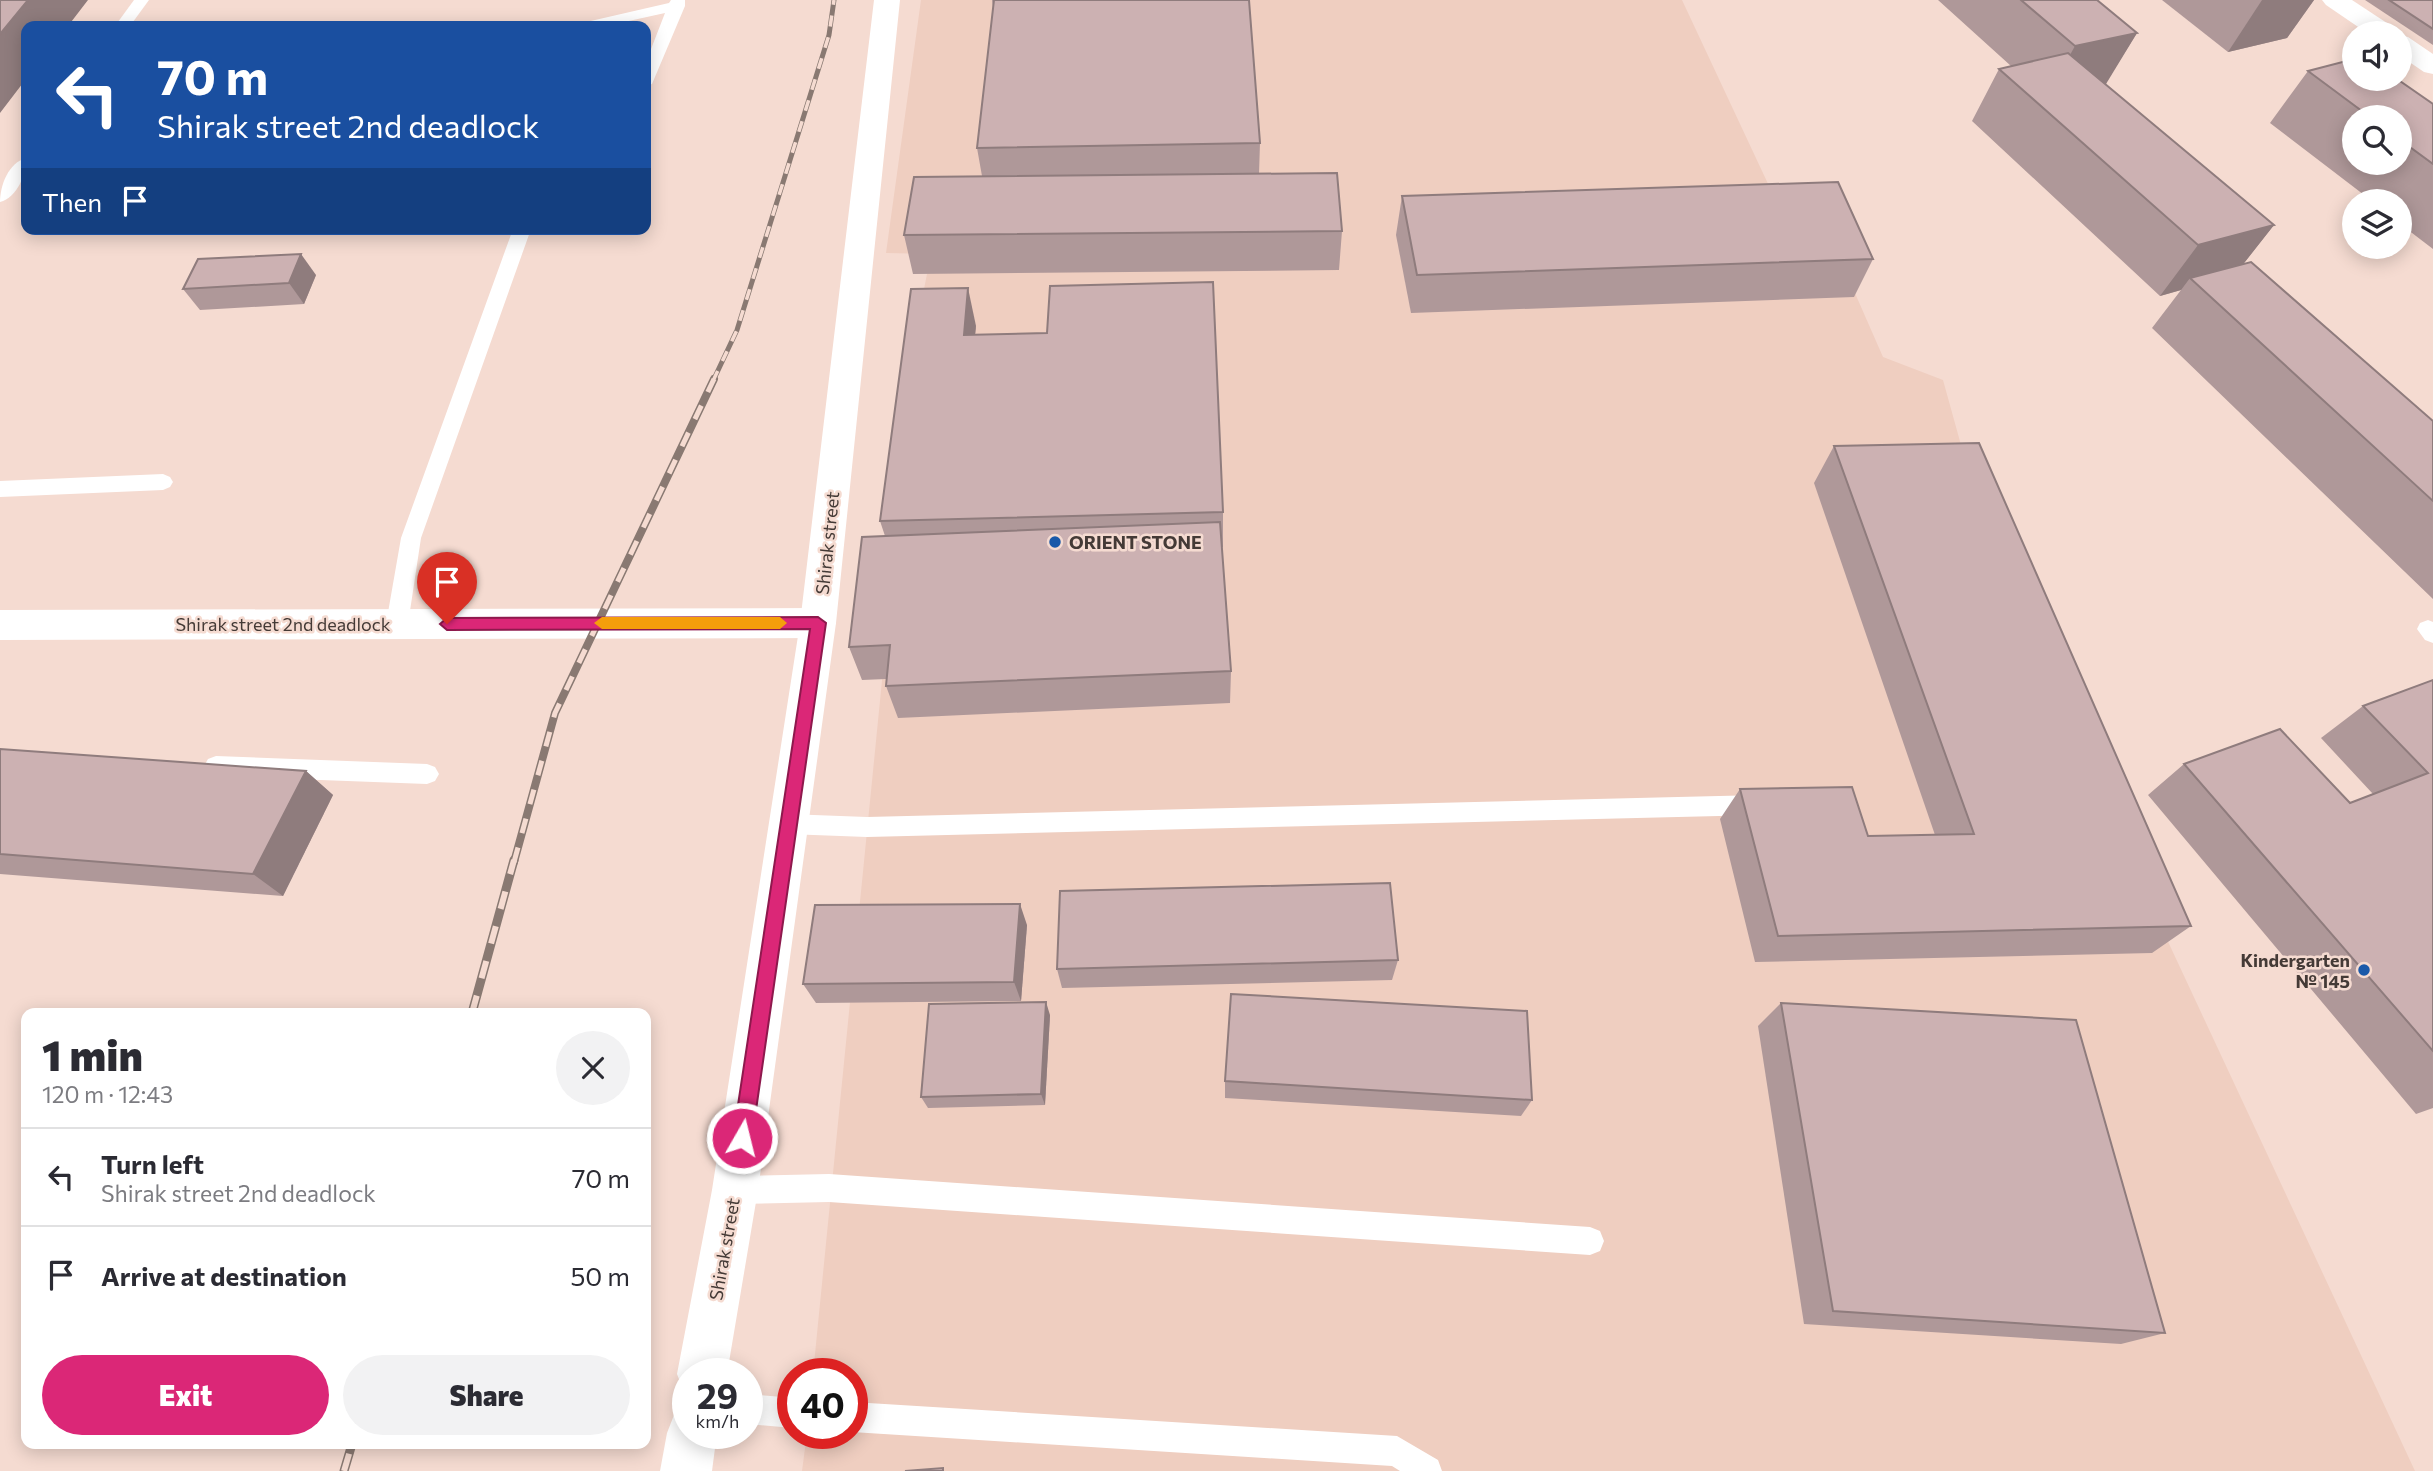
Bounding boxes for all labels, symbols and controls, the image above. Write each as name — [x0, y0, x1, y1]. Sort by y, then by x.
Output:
map controls — [2342, 21, 2412, 259]
button: sound — [2342, 21, 2412, 91]
text: 70 m — [157, 45, 268, 105]
icon: left — [42, 49, 133, 140]
text: Shirak street 2nd deadlock — [157, 105, 539, 145]
button: search — [2342, 105, 2412, 175]
icon: arrive — [116, 182, 154, 220]
text: Then — [42, 186, 102, 217]
button: layers — [2342, 189, 2412, 259]
street label: Shirak street — [811, 490, 843, 596]
place label: ORIENT STONE — [1069, 531, 1202, 553]
marker: ORIENT STONE — [1047, 534, 1063, 550]
pin — [417, 552, 477, 624]
icon: arrive — [428, 563, 466, 601]
street label: Shirak street 2nd deadlock — [175, 613, 391, 635]
place label: Kindergarten № 145 — [2240, 949, 2350, 992]
marker: Kindergarten № 145 — [2356, 962, 2372, 978]
text: 1 min — [42, 1028, 143, 1080]
button: close — [556, 1031, 630, 1105]
text: 120 m · 12:43 — [42, 1080, 173, 1108]
position arrow — [705, 1101, 779, 1175]
text: Turn left — [101, 1148, 204, 1179]
icon: left — [42, 1158, 80, 1196]
text: 70 m — [572, 1162, 630, 1193]
text: Shirak street 2nd deadlock — [101, 1179, 376, 1207]
street label: Shirak street — [704, 1196, 744, 1302]
icon: arrive — [42, 1256, 80, 1294]
text: Arrive at destination — [101, 1260, 347, 1291]
text: 50 m — [570, 1260, 630, 1291]
button: Exit — [42, 1355, 329, 1435]
button: Share — [343, 1355, 630, 1435]
speed limit sign: 40 — [777, 1358, 868, 1449]
text: 29 — [697, 1373, 738, 1416]
text: km/h — [696, 1410, 739, 1432]

